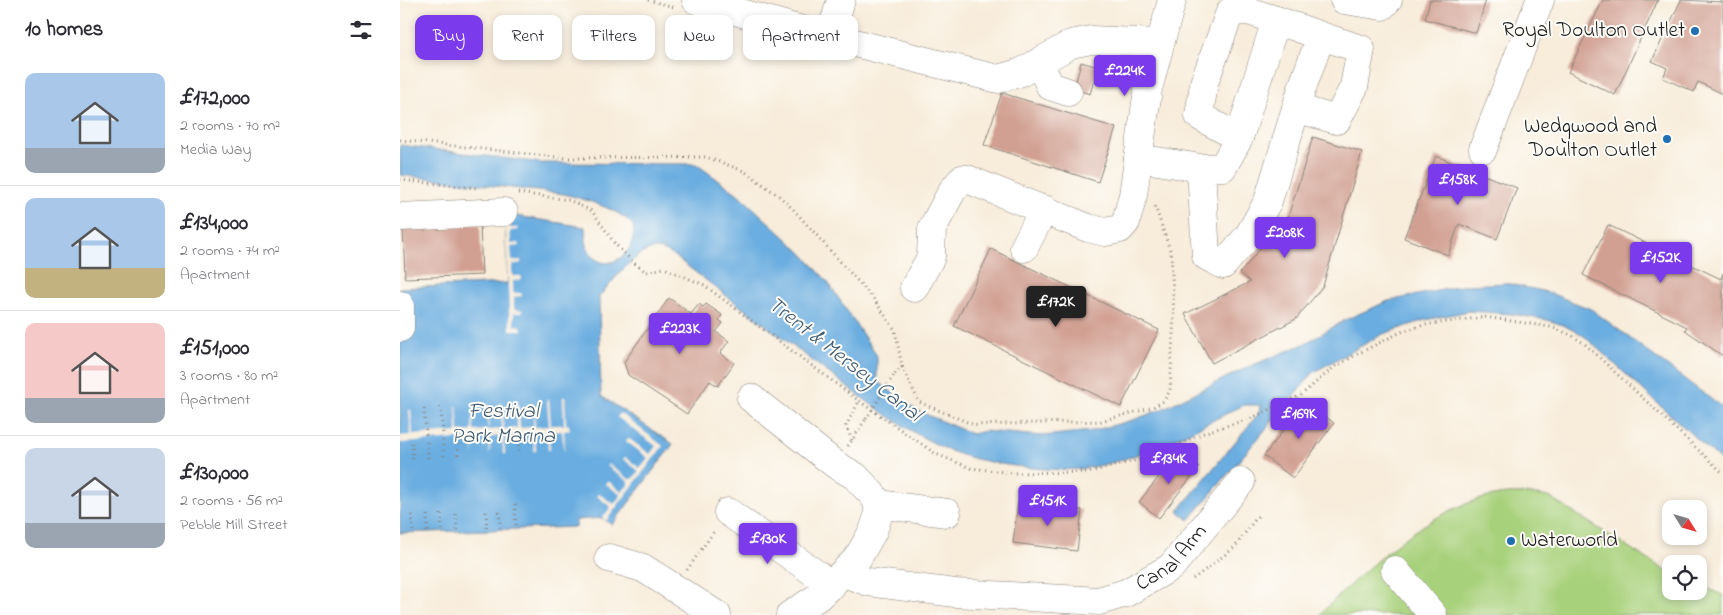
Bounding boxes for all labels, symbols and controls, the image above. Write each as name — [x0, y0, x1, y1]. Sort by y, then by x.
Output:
text: 10 homes — [25, 15, 103, 45]
chip: Buy — [415, 15, 483, 60]
chip: Rent — [493, 15, 562, 60]
chip: Filters — [572, 15, 655, 60]
chip: New — [665, 15, 733, 60]
chip: Apartment — [743, 15, 858, 60]
icon: filters — [347, 16, 375, 44]
place label: Royal Doulton Outlet — [1502, 16, 1685, 48]
marker: Royal Doulton Outlet — [1689, 25, 1701, 37]
pin: £224K — [1090, 54, 1160, 97]
text: £224K — [1105, 59, 1145, 83]
text: £172,000 — [180, 84, 250, 114]
icon: home — [65, 93, 125, 153]
place label: Wedgwood and Doulton Outlet — [1524, 112, 1657, 166]
text: 2 rooms · 70 m² — [180, 114, 280, 138]
marker: Wedgwood and Doulton Outlet — [1661, 133, 1673, 145]
text: Media Way — [180, 138, 251, 162]
pin: £158K — [1423, 164, 1493, 206]
text: £158K — [1439, 168, 1477, 192]
text: £134,000 — [180, 209, 248, 239]
pin: £208K — [1250, 216, 1320, 259]
icon: home — [65, 218, 125, 278]
text: £208K — [1266, 221, 1304, 245]
text: 2 rooms · 74 m² — [180, 239, 280, 263]
pin: £152K — [1626, 242, 1696, 284]
text: £152K — [1641, 246, 1681, 270]
text: Apartment — [180, 263, 250, 287]
pin: £172K — [1021, 286, 1091, 328]
water label: Trent & Mersey Canal — [760, 290, 930, 432]
text: £172K — [1037, 290, 1075, 314]
pin: £223K — [645, 312, 715, 355]
text: £223K — [660, 317, 700, 341]
text: £151,000 — [180, 334, 249, 364]
icon: home — [65, 343, 125, 403]
text: 3 rooms · 80 m² — [180, 364, 278, 388]
text: Apartment — [180, 388, 250, 412]
water label: Festival Park Marina — [451, 396, 556, 453]
pin: £169K — [1264, 398, 1334, 440]
text: £169K — [1282, 402, 1316, 426]
pin: £134K — [1134, 442, 1204, 485]
text: £134K — [1151, 447, 1187, 471]
text: £130,000 — [180, 459, 249, 489]
icon: home — [65, 468, 125, 528]
pin: £151K — [1013, 484, 1083, 527]
text: 2 rooms · 56 m² — [180, 489, 283, 513]
text: £151K — [1029, 489, 1067, 513]
north arrow — [1662, 500, 1708, 545]
map controls — [1662, 500, 1707, 600]
text: Pebble Mill Street — [180, 513, 288, 537]
street label: Canal Arm — [1130, 518, 1215, 599]
pin: £130K — [733, 522, 803, 565]
place label: Waterworld — [1521, 526, 1618, 556]
text: £130K — [750, 527, 786, 551]
marker: Waterworld — [1505, 535, 1517, 547]
button: locate — [1662, 555, 1707, 600]

